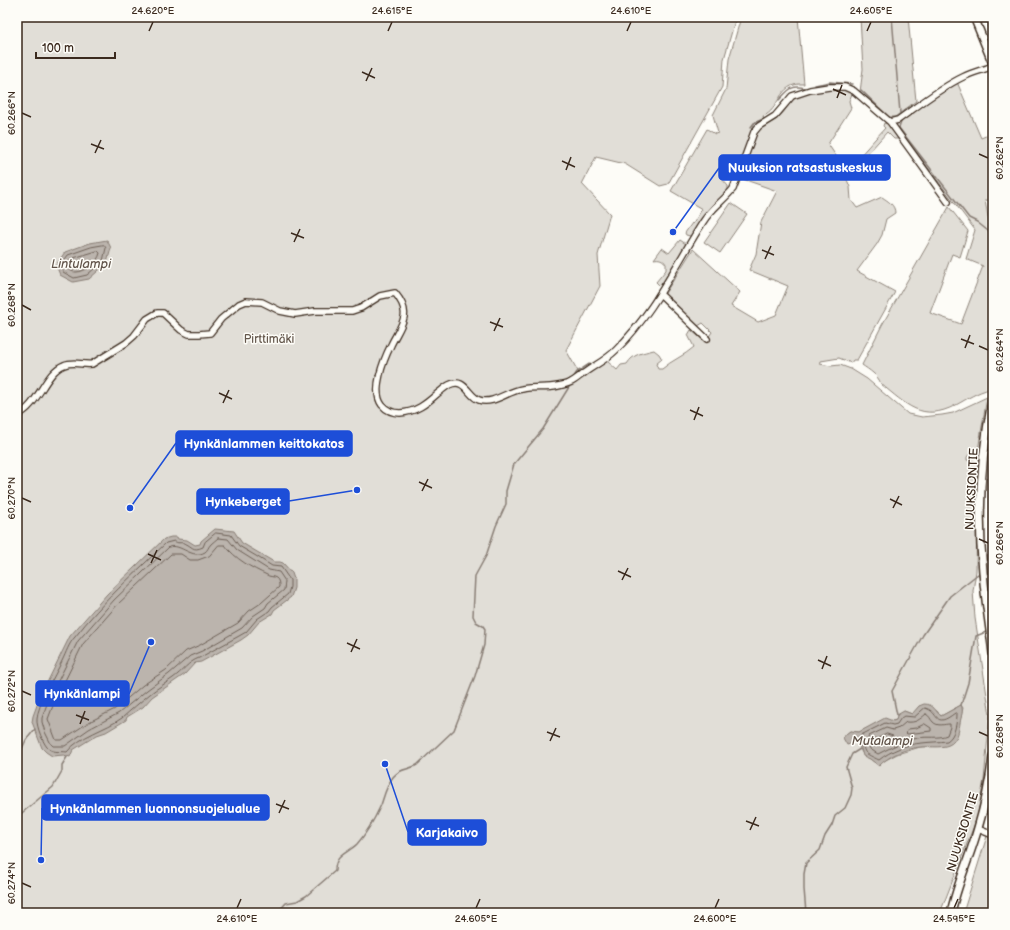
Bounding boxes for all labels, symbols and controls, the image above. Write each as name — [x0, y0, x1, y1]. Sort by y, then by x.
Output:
text: 24.620°E — [132, 5, 175, 17]
text: 24.615°E — [372, 5, 413, 17]
text: 24.610°E — [611, 5, 652, 17]
text: 24.605°E — [850, 5, 893, 17]
scale bar — [36, 34, 115, 60]
text: 100 m — [42, 41, 74, 56]
text: 60.266°N — [6, 91, 18, 135]
text: 60.262°N — [994, 136, 1006, 180]
callout: Nuuksion ratsastuskeskus — [719, 155, 890, 180]
text: Nuuksion ratsastuskeskus — [728, 160, 882, 176]
water label: Lintulampi — [51, 256, 112, 272]
text: 60.268°N — [6, 283, 18, 327]
text: 60.264°N — [994, 328, 1006, 372]
park label: Pirttimäki — [244, 332, 294, 347]
callout: Hynkänlammen keittokatos — [176, 431, 352, 456]
text: Hynkänlammen keittokatos — [184, 436, 344, 452]
street label: NUUKSIONTIE — [962, 447, 982, 531]
text: 60.270°N — [6, 477, 18, 519]
callout: Hynkeberget — [197, 489, 289, 514]
text: Hynkeberget — [205, 494, 282, 510]
text: 60.266°N — [994, 521, 1006, 565]
text: 60.272°N — [6, 670, 18, 712]
callout: Hynkänlampi — [36, 681, 129, 706]
text: Hynkänlampi — [44, 686, 120, 702]
text: 60.268°N — [994, 714, 1006, 758]
water label: Mutalampi — [851, 733, 914, 749]
street label: NUUKSIONTIE — [944, 790, 982, 874]
callout: Hynkänlammen luonnonsuojelualue — [42, 795, 269, 820]
text: Hynkänlammen luonnonsuojelualue — [50, 801, 261, 817]
callout: Karjakaivo — [408, 820, 486, 845]
text: Karjakaivo — [416, 825, 478, 841]
text: 60.274°N — [6, 862, 18, 904]
text: 24.610°E — [217, 913, 258, 925]
text: 24.605°E — [455, 913, 498, 925]
text: 24.600°E — [694, 913, 737, 925]
text: 24.595°E — [933, 913, 975, 925]

